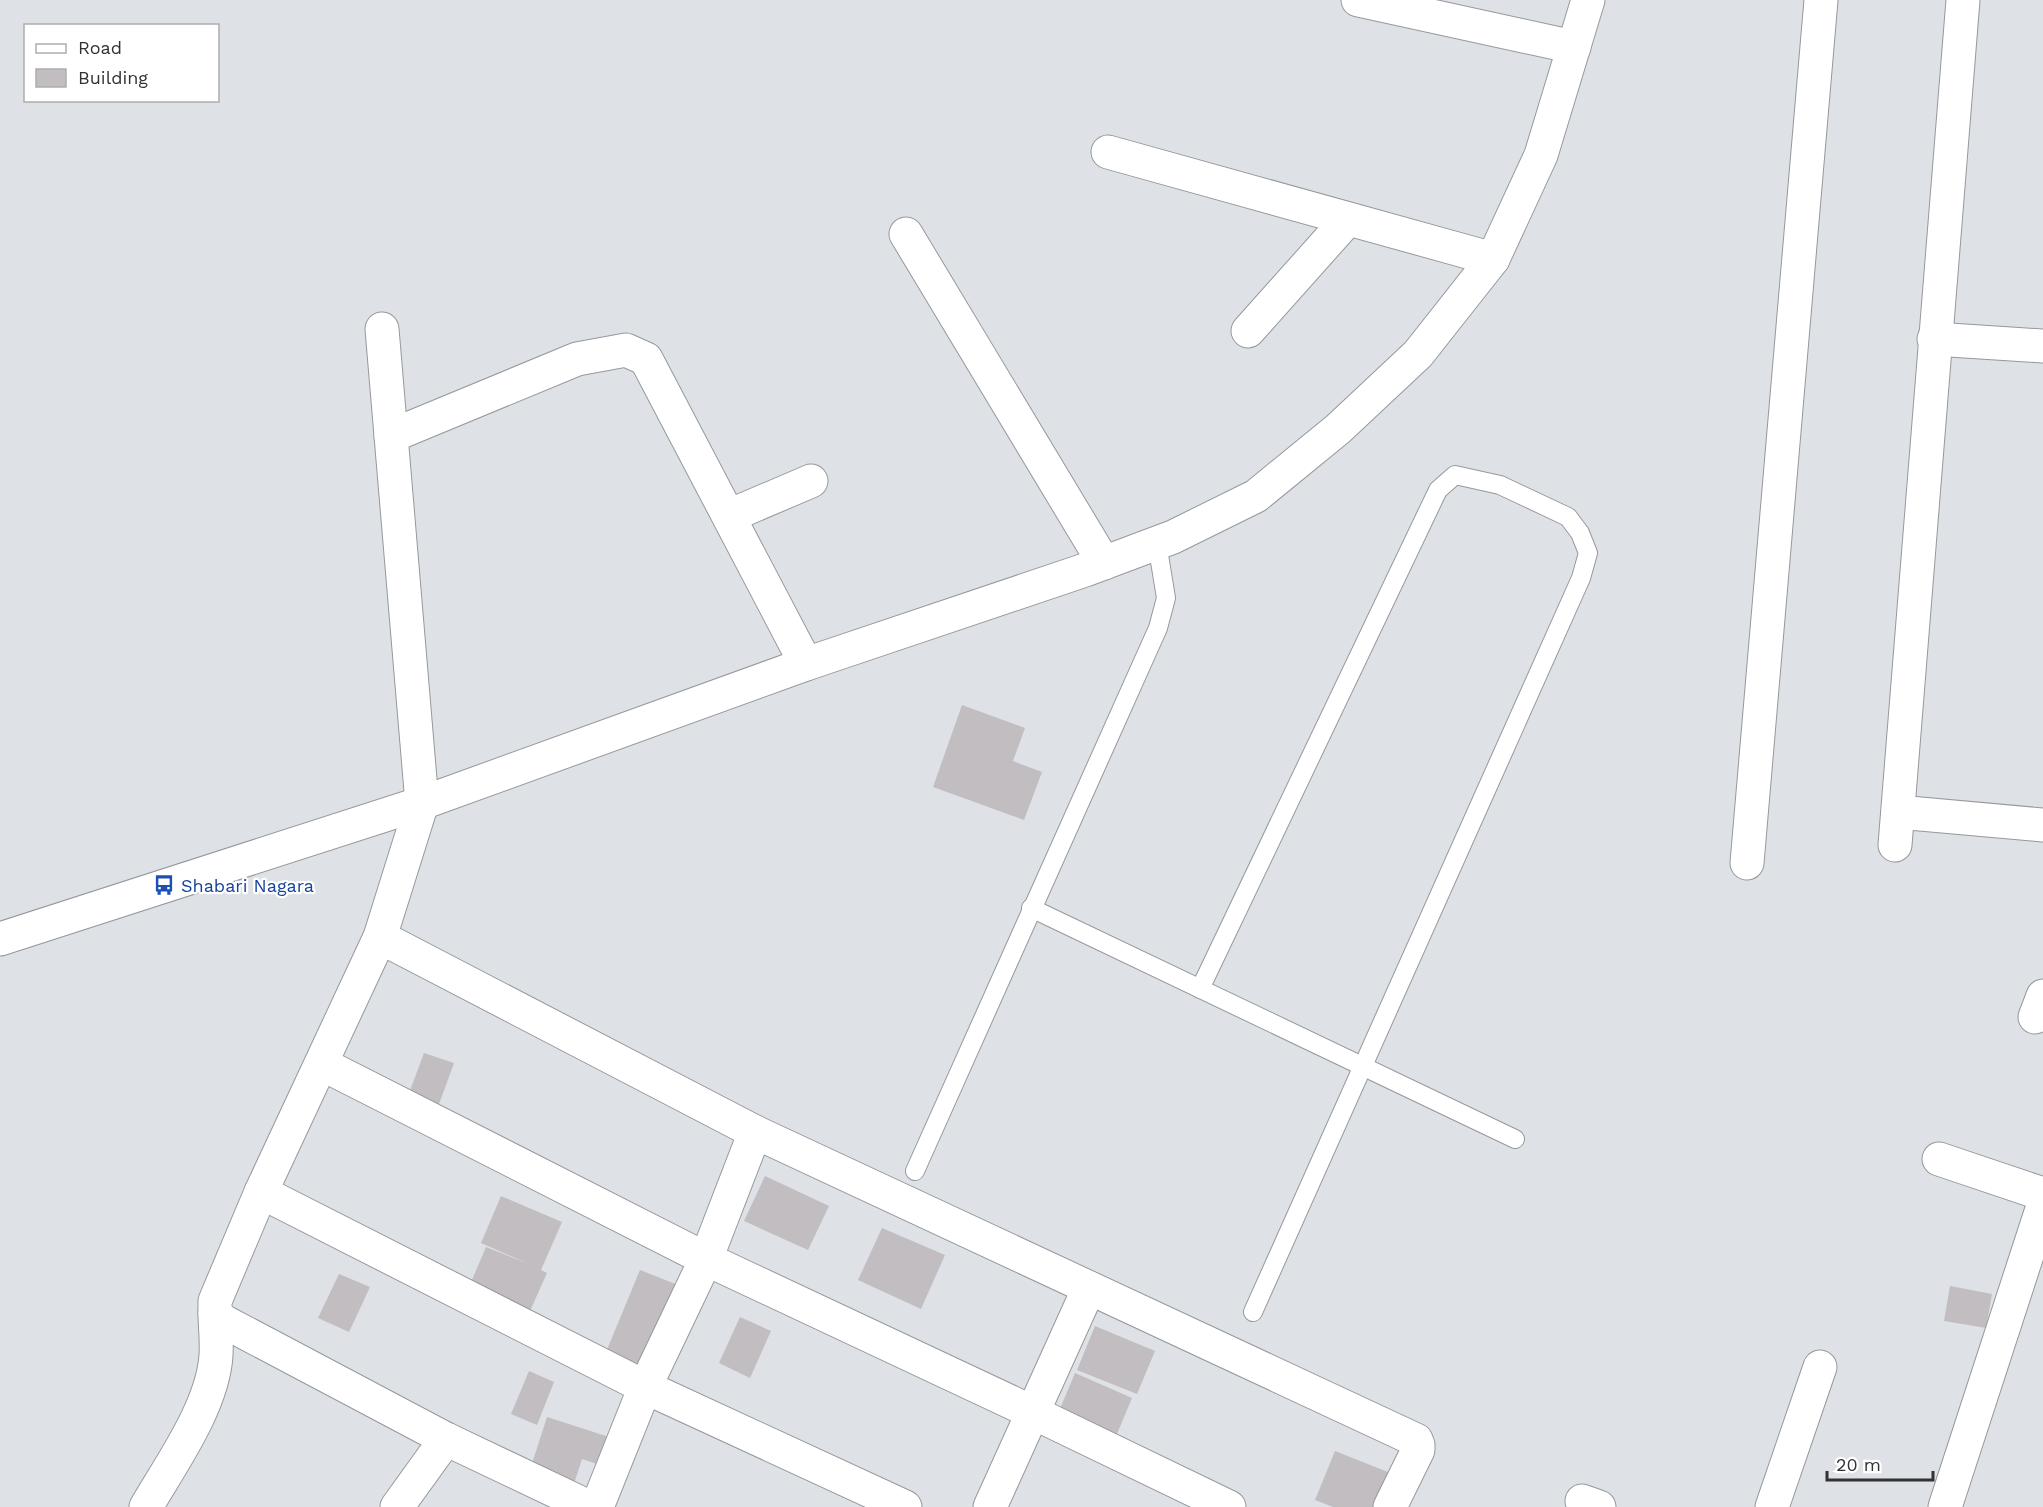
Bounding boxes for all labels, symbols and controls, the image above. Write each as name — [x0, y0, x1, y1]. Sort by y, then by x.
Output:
legend — [24, 24, 219, 102]
text: Road — [78, 37, 122, 58]
text: Building — [78, 67, 148, 88]
bus stop icon: Shabari Nagara — [152, 873, 176, 897]
place label: Shabari Nagara — [181, 875, 314, 896]
scale bar — [1827, 1444, 1934, 1482]
text: 20 m — [1836, 1454, 1881, 1475]

